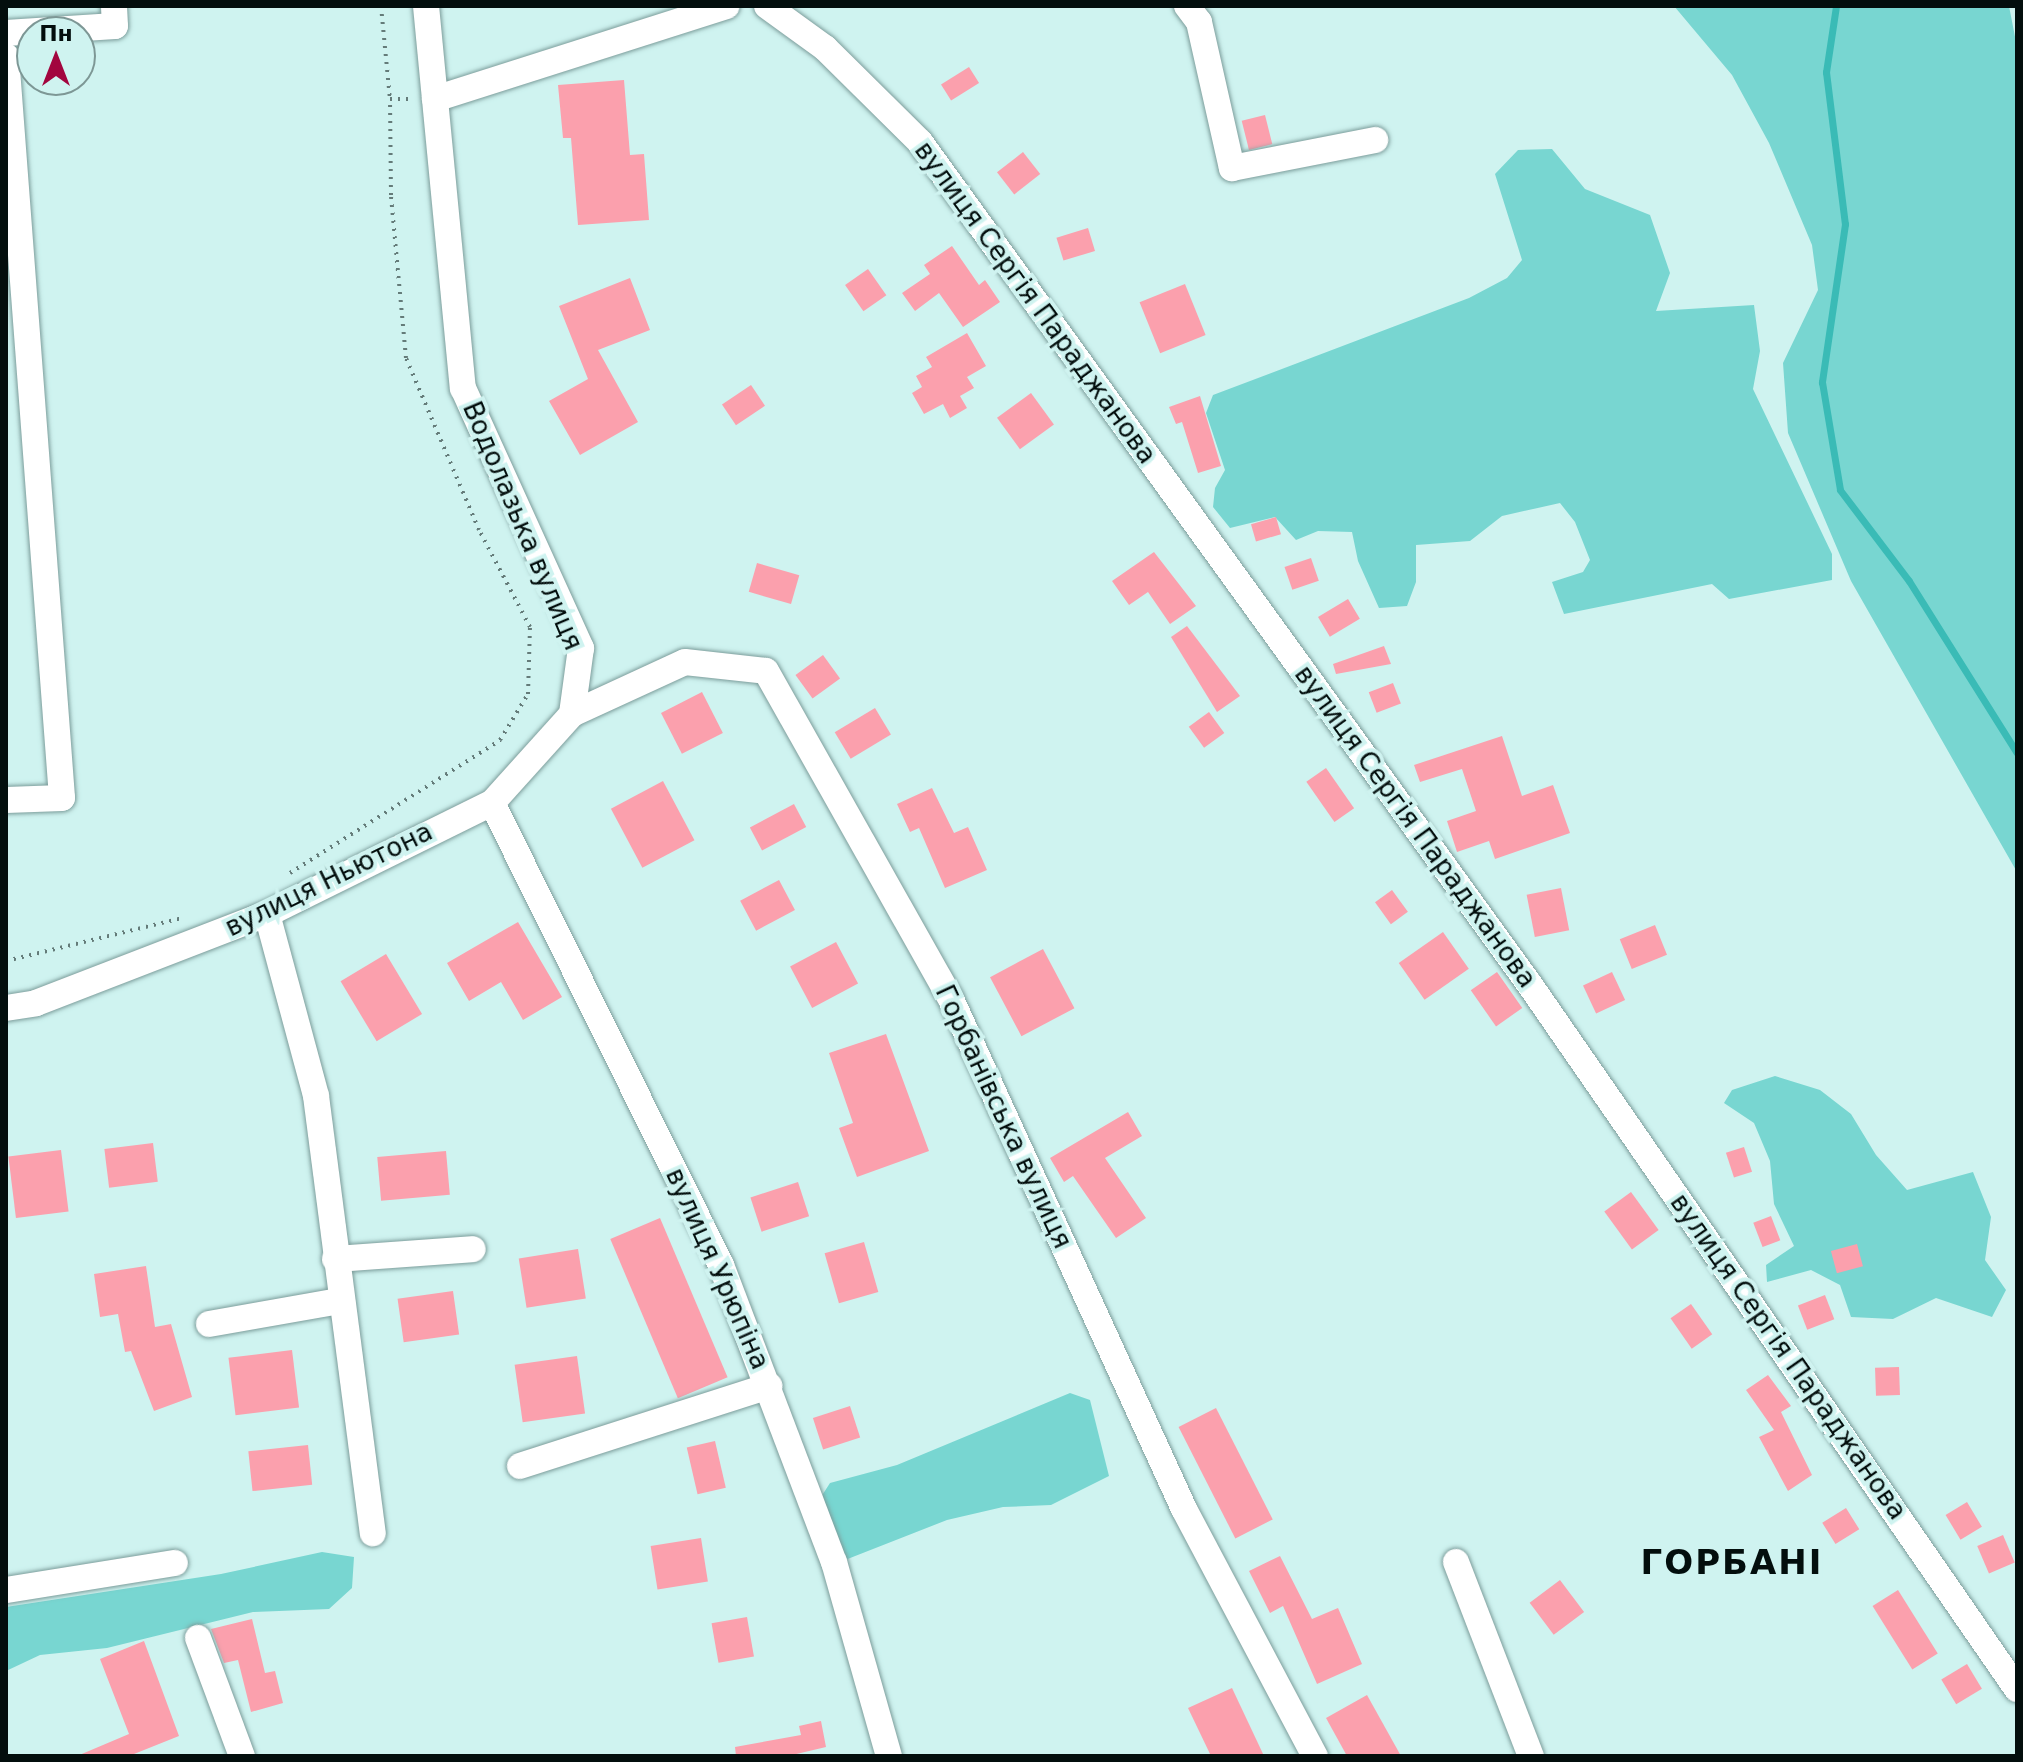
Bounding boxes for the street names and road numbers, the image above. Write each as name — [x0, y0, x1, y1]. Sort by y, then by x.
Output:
street label: вулиця Сергія Параджанова — [908, 136, 1162, 470]
street label: Водолазька вулиця — [456, 397, 588, 655]
street label: вулиця Сергія Параджанова — [1288, 660, 1542, 994]
street label: вулиця Ньютона — [220, 816, 438, 944]
street label: Горбанівська вулиця — [928, 980, 1078, 1254]
street label: вулиця Урюпіна — [659, 1163, 775, 1375]
street label: вулиця Сергія Параджанова — [1663, 1188, 1913, 1526]

